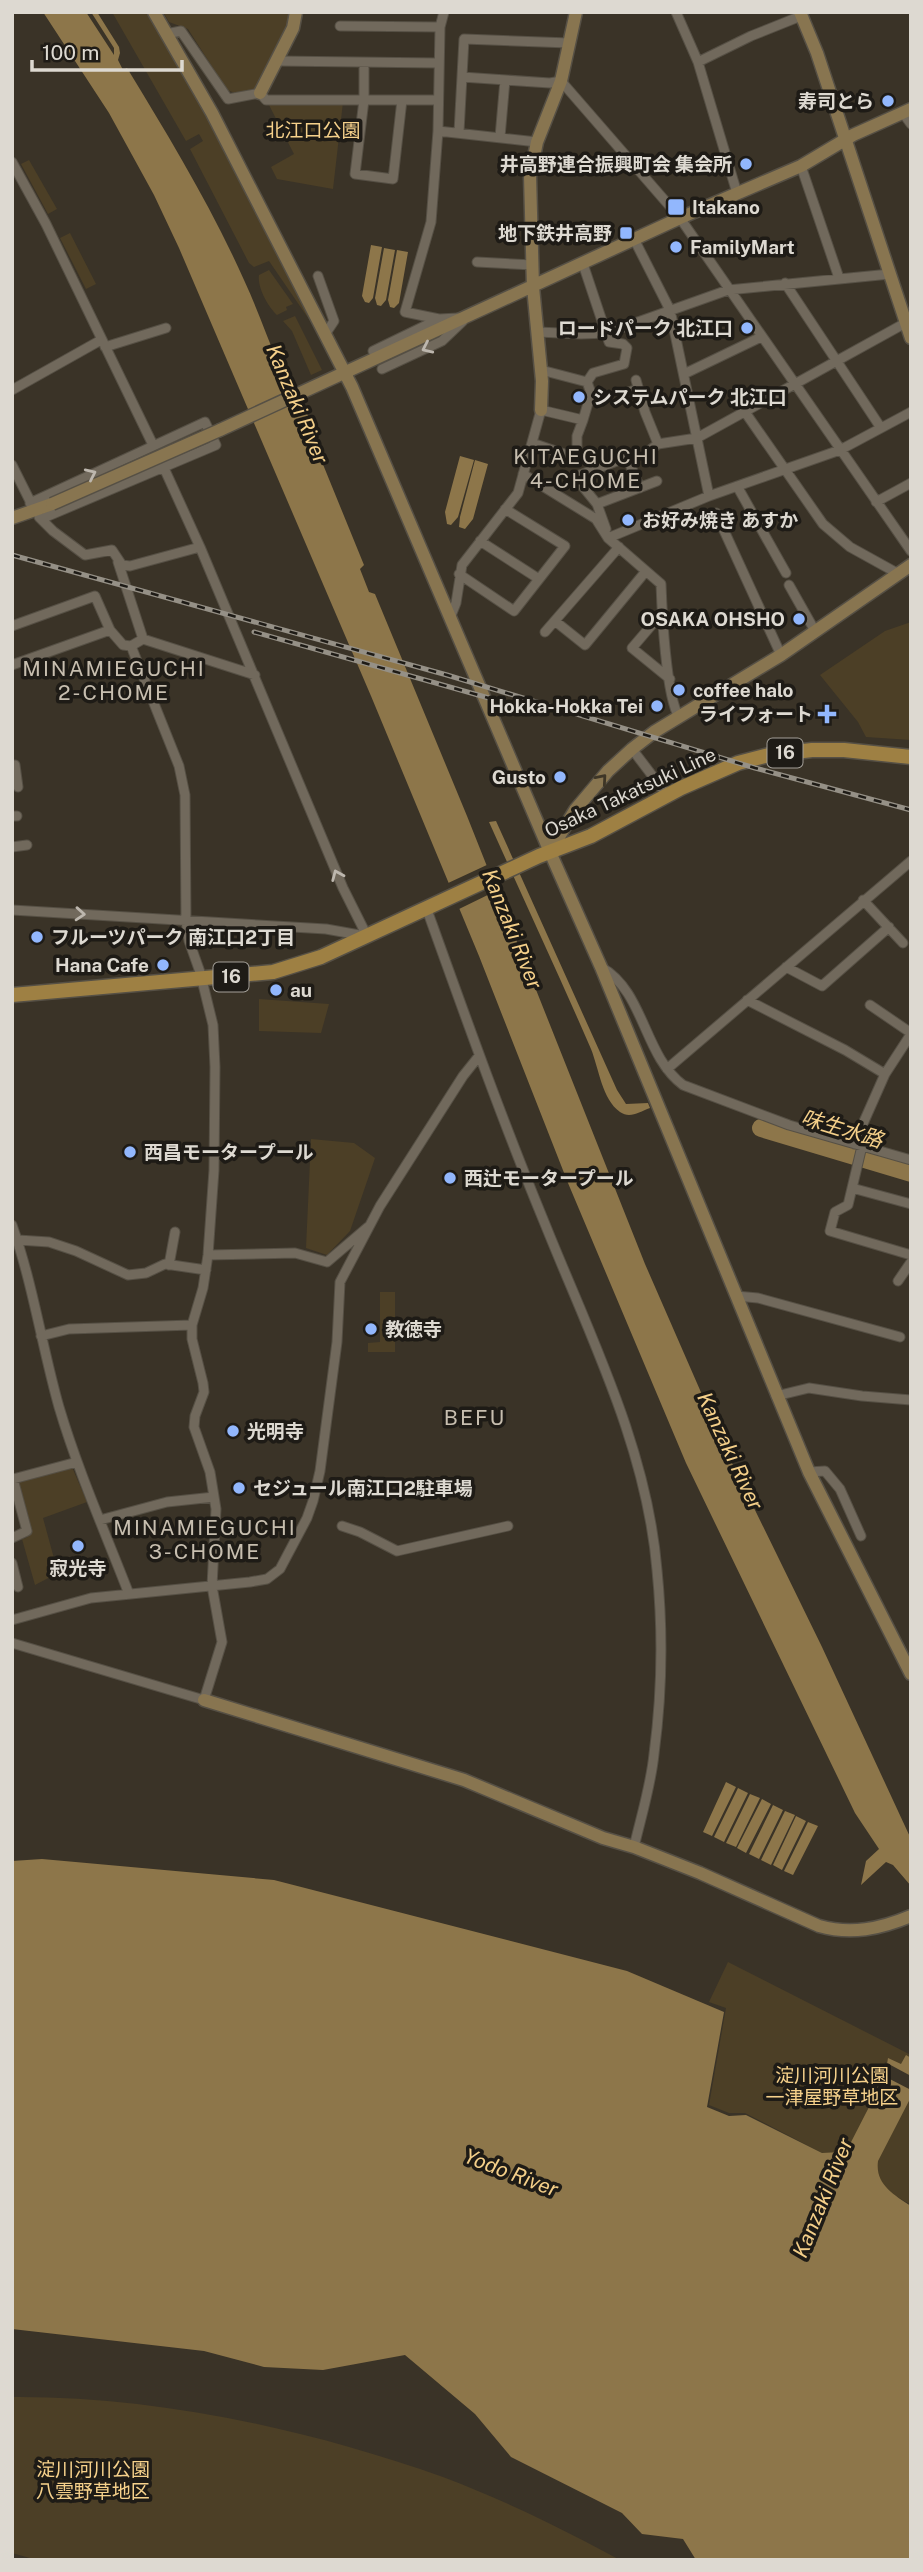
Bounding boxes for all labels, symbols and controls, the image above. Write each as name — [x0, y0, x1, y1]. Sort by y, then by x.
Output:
scale bar — [32, 28, 182, 72]
text: 100 m — [42, 40, 99, 65]
place label: 寿司とら — [798, 90, 874, 112]
marker: 寿司とら — [880, 93, 896, 109]
park label: 北江口公園 — [265, 119, 361, 141]
place label: 井高野連合振興町会 集会所 — [500, 153, 732, 175]
marker: 井高野連合振興町会 集会所 — [738, 156, 754, 172]
place label: Itakano — [692, 196, 760, 218]
marker: Itakano — [666, 197, 686, 217]
place label: 地下鉄井高野 — [498, 222, 612, 244]
marker: 地下鉄井高野 — [618, 225, 634, 241]
place label: FamilyMart — [690, 236, 795, 258]
marker: FamilyMart — [668, 239, 684, 255]
place label: ロードパーク 北江口 — [558, 317, 733, 339]
marker: ロードパーク 北江口 — [739, 320, 755, 336]
water label: Kanzaki River — [261, 340, 334, 468]
one-way arrow — [422, 340, 434, 354]
place label: システムパーク 北江口 — [593, 386, 787, 408]
marker: システムパーク 北江口 — [571, 389, 587, 405]
district label: KITAEGUCHI 4-CHOME — [513, 444, 659, 493]
one-way arrow — [84, 468, 97, 482]
place label: お好み焼き あすか — [642, 509, 798, 531]
marker: お好み焼き あすか — [620, 512, 636, 528]
place label: OSAKA OHSHO — [640, 608, 785, 630]
marker: OSAKA OHSHO — [791, 611, 807, 627]
district label: MINAMIEGUCHI 2-CHOME — [22, 656, 206, 705]
place label: coffee halo — [693, 679, 794, 701]
marker: coffee halo — [671, 682, 687, 698]
place label: Hokka-Hokka Tei — [489, 695, 643, 717]
marker: Hokka-Hokka Tei — [649, 698, 665, 714]
place label: ライフォート — [699, 703, 813, 725]
marker: ライフォート — [819, 706, 835, 722]
road number: 16 — [768, 738, 802, 768]
street label: Osaka Takatsuki Line — [541, 743, 719, 841]
place label: Gusto — [492, 766, 546, 788]
marker: Gusto — [552, 769, 568, 785]
one-way arrow — [594, 774, 607, 787]
water label: Kanzaki River — [477, 865, 548, 993]
one-way arrow — [331, 870, 345, 882]
one-way arrow — [75, 906, 86, 921]
place label: フルーツパーク 南江口2丁目 — [51, 926, 295, 948]
marker: フルーツパーク 南江口2丁目 — [29, 929, 45, 945]
place label: Hana Cafe — [55, 954, 149, 976]
marker: Hana Cafe — [155, 957, 171, 973]
road number: 16 — [214, 962, 248, 992]
place label: au — [290, 979, 312, 1001]
marker: au — [268, 982, 284, 998]
water label: 味生水路 — [798, 1104, 888, 1153]
place label: 西昌モータープール — [144, 1141, 314, 1163]
marker: 西昌モータープール — [122, 1144, 138, 1160]
place label: 西辻モータープール — [464, 1167, 634, 1189]
marker: 西辻モータープール — [442, 1170, 458, 1186]
place label: 教徳寺 — [385, 1318, 442, 1340]
marker: 教徳寺 — [363, 1321, 379, 1337]
water label: Kanzaki River — [692, 1388, 769, 1515]
district label: BEFU — [444, 1405, 506, 1430]
place label: 光明寺 — [247, 1420, 304, 1442]
marker: 光明寺 — [225, 1423, 241, 1439]
place label: セジュール南江口2駐車場 — [253, 1477, 473, 1499]
marker: セジュール南江口2駐車場 — [231, 1480, 247, 1496]
district label: MINAMIEGUCHI 3-CHOME — [113, 1515, 297, 1564]
marker: 寂光寺 — [70, 1538, 86, 1554]
place label: 寂光寺 — [49, 1557, 107, 1579]
park label: 淀川河川公園 一津屋野草地区 — [765, 2064, 899, 2108]
water label: Kanzaki River — [787, 2133, 858, 2261]
water label: Yodo River — [461, 2143, 563, 2202]
park label: 淀川河川公園 八雲野草地区 — [36, 2458, 150, 2502]

